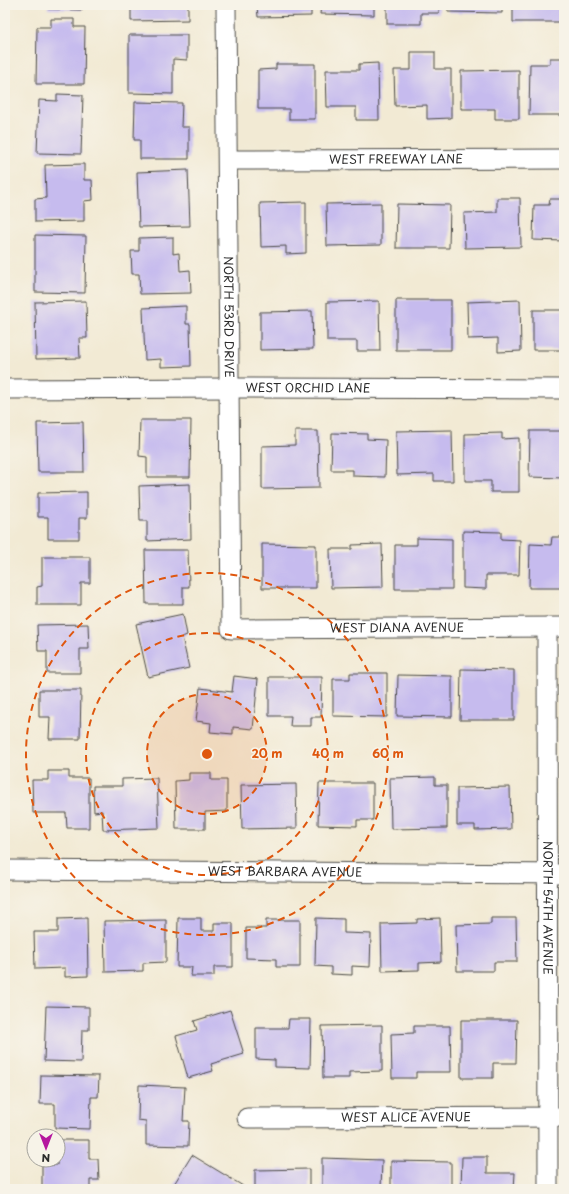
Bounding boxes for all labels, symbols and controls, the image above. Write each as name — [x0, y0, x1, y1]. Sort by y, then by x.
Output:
street label: WEST FREEWAY LANE — [329, 149, 463, 168]
street label: NORTH 53RD DRIVE — [220, 256, 239, 378]
street label: WEST ORCHID LANE — [245, 378, 371, 396]
street label: WEST DIANA AVENUE — [330, 618, 464, 636]
text: 20 m — [251, 744, 283, 762]
text: 40 m — [312, 744, 344, 762]
text: 60 m — [372, 744, 404, 762]
centre of rings — [200, 747, 214, 761]
street label: NORTH 54TH AVENUE — [539, 841, 558, 975]
street label: WEST BARBARA AVENUE — [208, 861, 362, 881]
street label: WEST ALICE AVENUE — [341, 1107, 471, 1126]
north arrow — [26, 1128, 66, 1168]
text: N — [41, 1150, 50, 1167]

